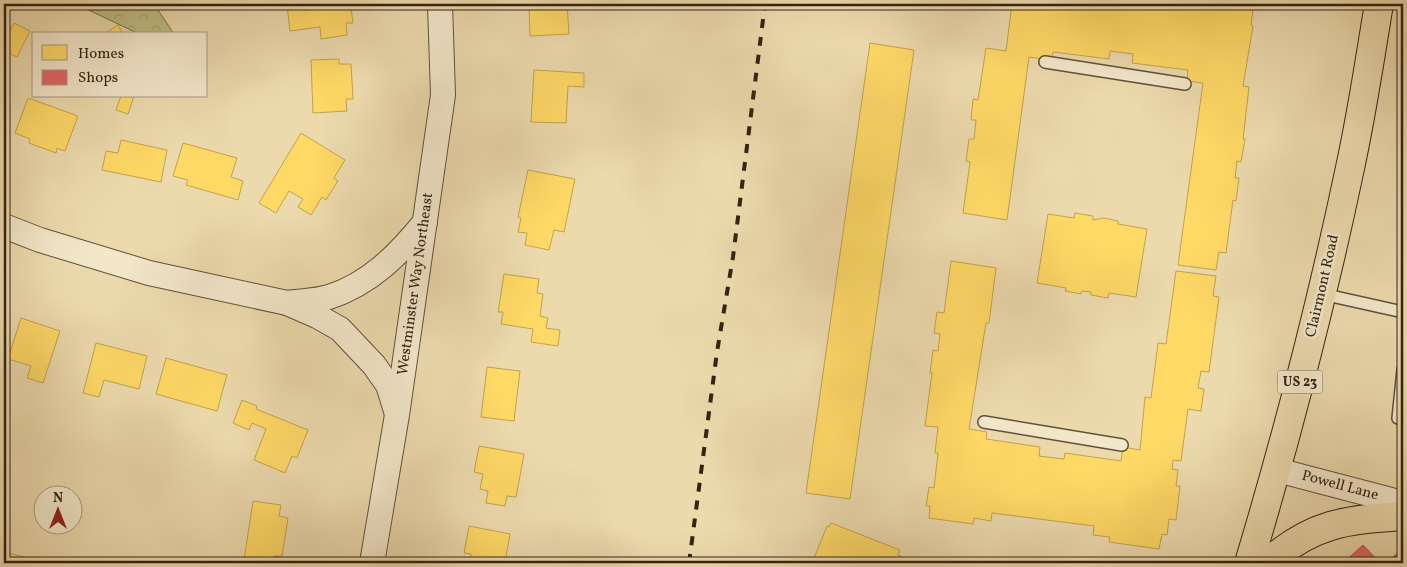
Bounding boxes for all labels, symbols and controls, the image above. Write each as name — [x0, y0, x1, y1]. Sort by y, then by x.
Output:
legend — [32, 32, 208, 98]
text: Homes — [78, 44, 124, 65]
text: Shops — [78, 68, 118, 89]
street label: Westminster Way Northeast — [393, 191, 439, 377]
street label: Clairmont Road — [1301, 233, 1345, 339]
road number: US 23 — [1278, 371, 1322, 394]
street label: Powell Lane — [1299, 466, 1381, 506]
north arrow — [32, 484, 82, 534]
text: N — [53, 489, 63, 508]

